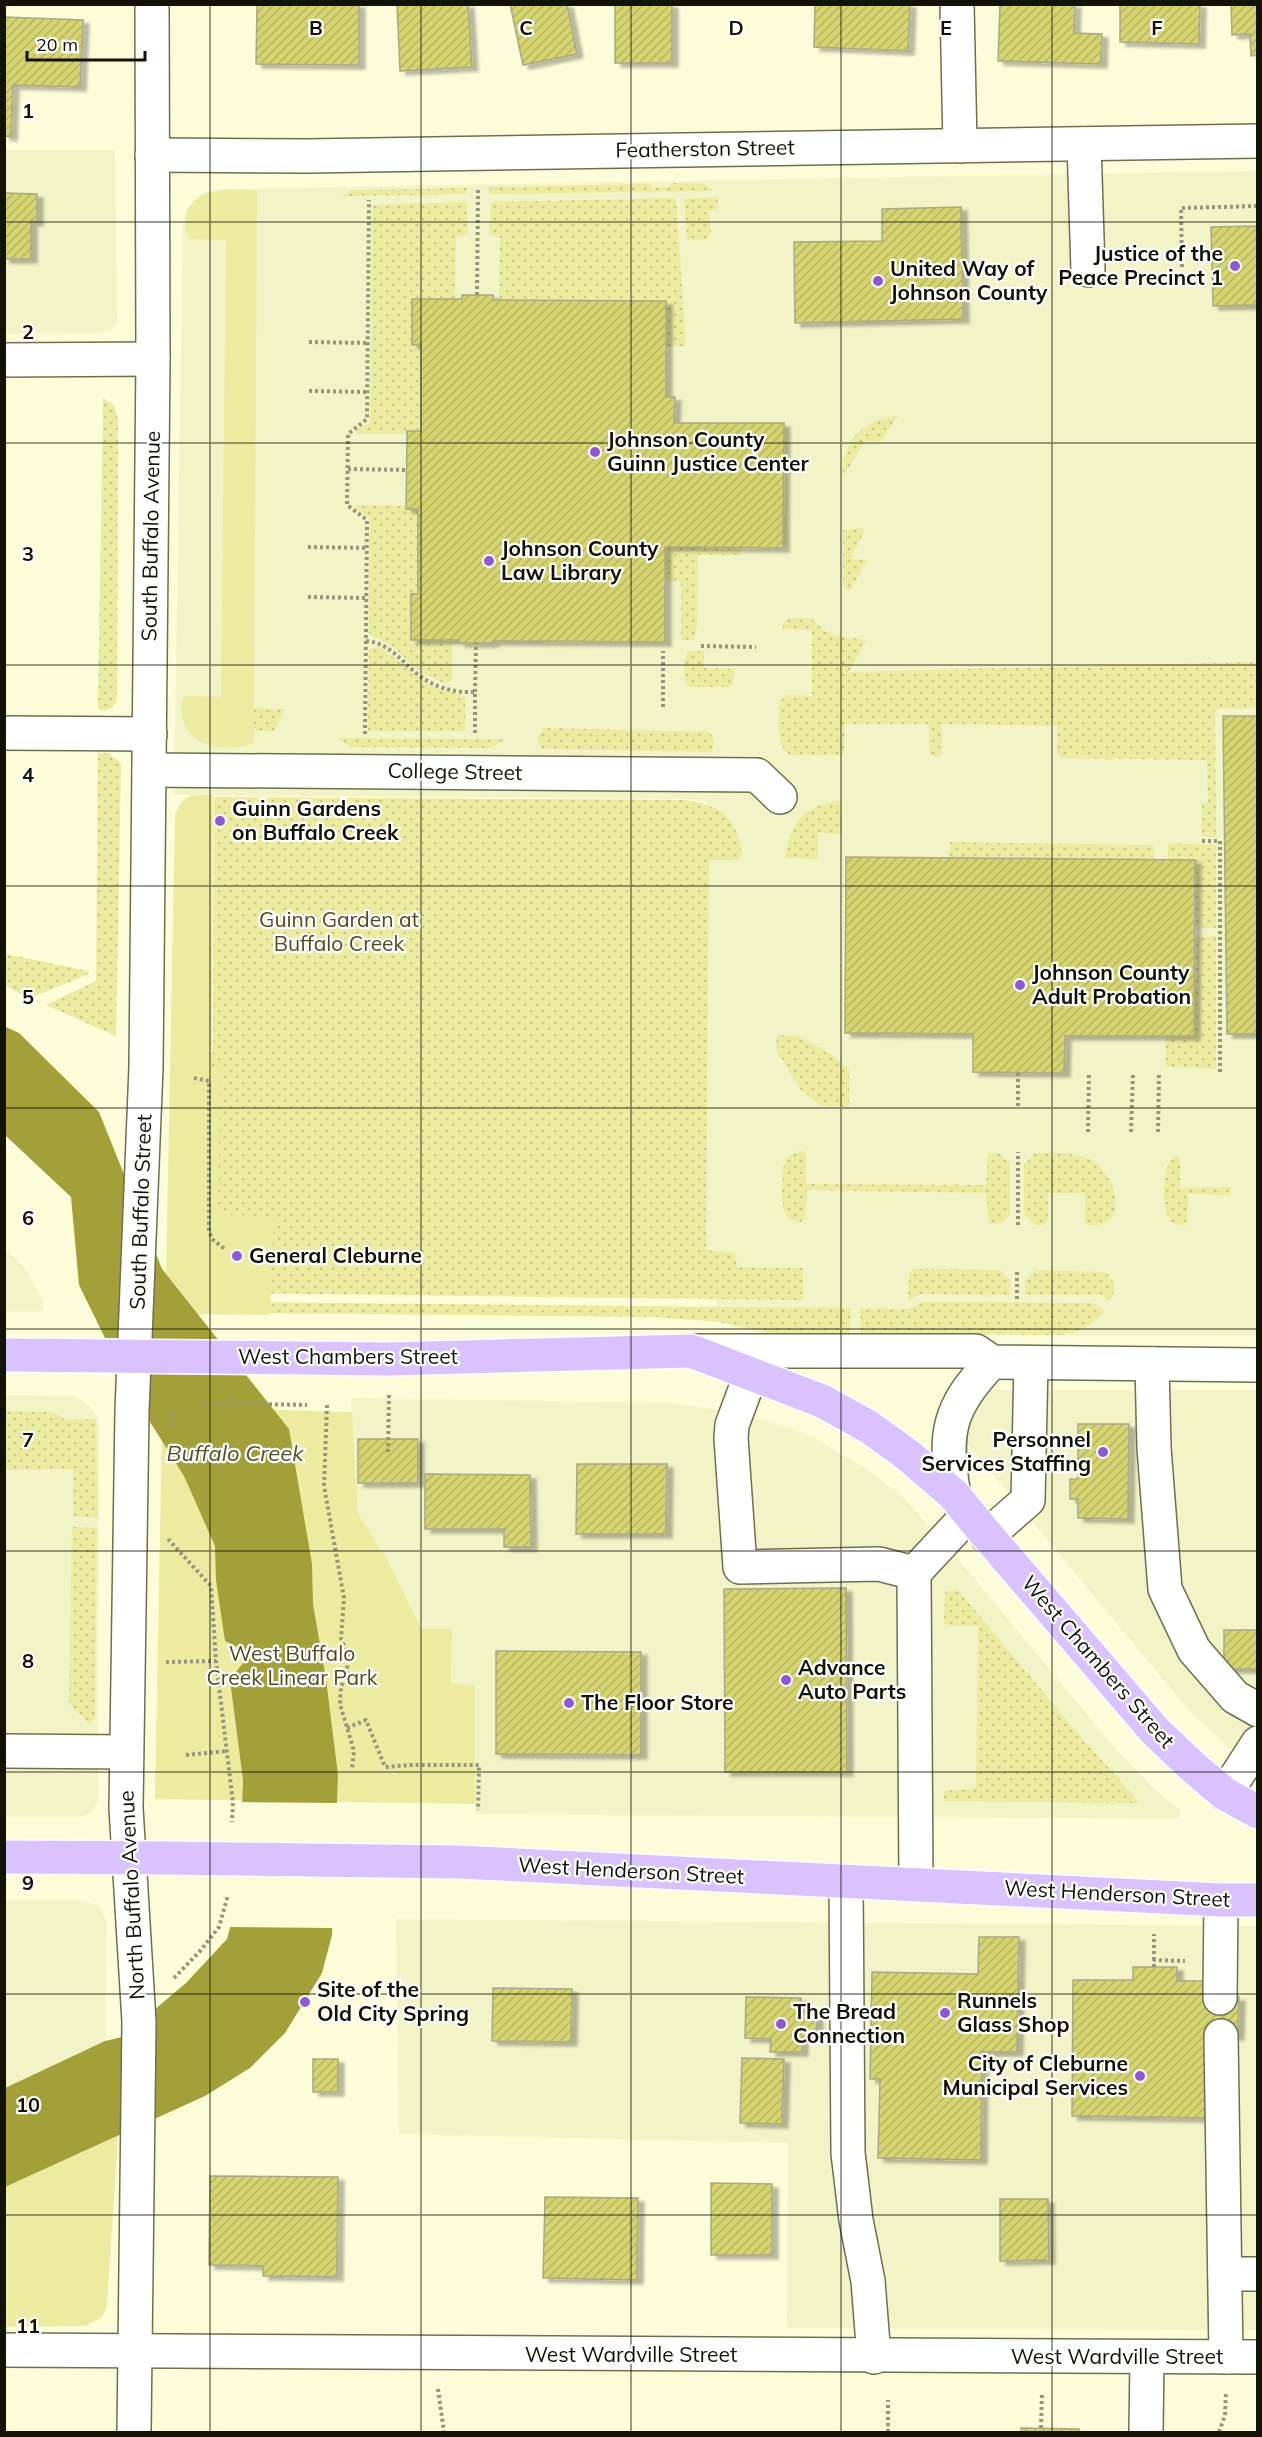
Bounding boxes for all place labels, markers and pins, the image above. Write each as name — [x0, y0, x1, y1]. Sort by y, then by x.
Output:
place label: Justice of the Peace Precinct 1 — [1058, 240, 1223, 290]
place label: United Way of Johnson County — [890, 255, 1048, 305]
marker: Justice of the Peace Precinct 1 — [1228, 259, 1242, 273]
marker: United Way of Johnson County — [871, 274, 885, 288]
place label: Johnson County Guinn Justice Center — [607, 426, 809, 476]
marker: Johnson County Guinn Justice Center — [588, 445, 602, 459]
place label: Johnson County Law Library — [501, 535, 659, 585]
marker: Johnson County Law Library — [482, 554, 496, 568]
place label: Guinn Gardens on Buffalo Creek — [232, 795, 399, 845]
marker: Guinn Gardens on Buffalo Creek — [213, 814, 227, 828]
place label: Johnson County Adult Probation — [1032, 959, 1191, 1009]
marker: Johnson County Adult Probation — [1013, 978, 1027, 992]
place label: General Cleburne — [249, 1242, 422, 1268]
marker: General Cleburne — [230, 1249, 244, 1263]
place label: Personnel Services Staffing — [921, 1426, 1091, 1476]
marker: Personnel Services Staffing — [1096, 1445, 1110, 1459]
place label: Advance Auto Parts — [798, 1654, 906, 1704]
marker: Advance Auto Parts — [779, 1673, 793, 1687]
place label: The Floor Store — [581, 1689, 734, 1715]
marker: The Floor Store — [562, 1696, 576, 1710]
place label: Site of the Old City Spring — [317, 1976, 469, 2026]
place label: Runnels Glass Shop — [957, 1987, 1070, 2037]
marker: Site of the Old City Spring — [298, 1995, 312, 2009]
place label: The Bread Connection — [793, 1998, 905, 2048]
marker: Runnels Glass Shop — [938, 2006, 952, 2020]
marker: The Bread Connection — [774, 2017, 788, 2031]
place label: City of Cleburne Municipal Services — [942, 2050, 1128, 2100]
marker: City of Cleburne Municipal Services — [1133, 2069, 1147, 2083]

